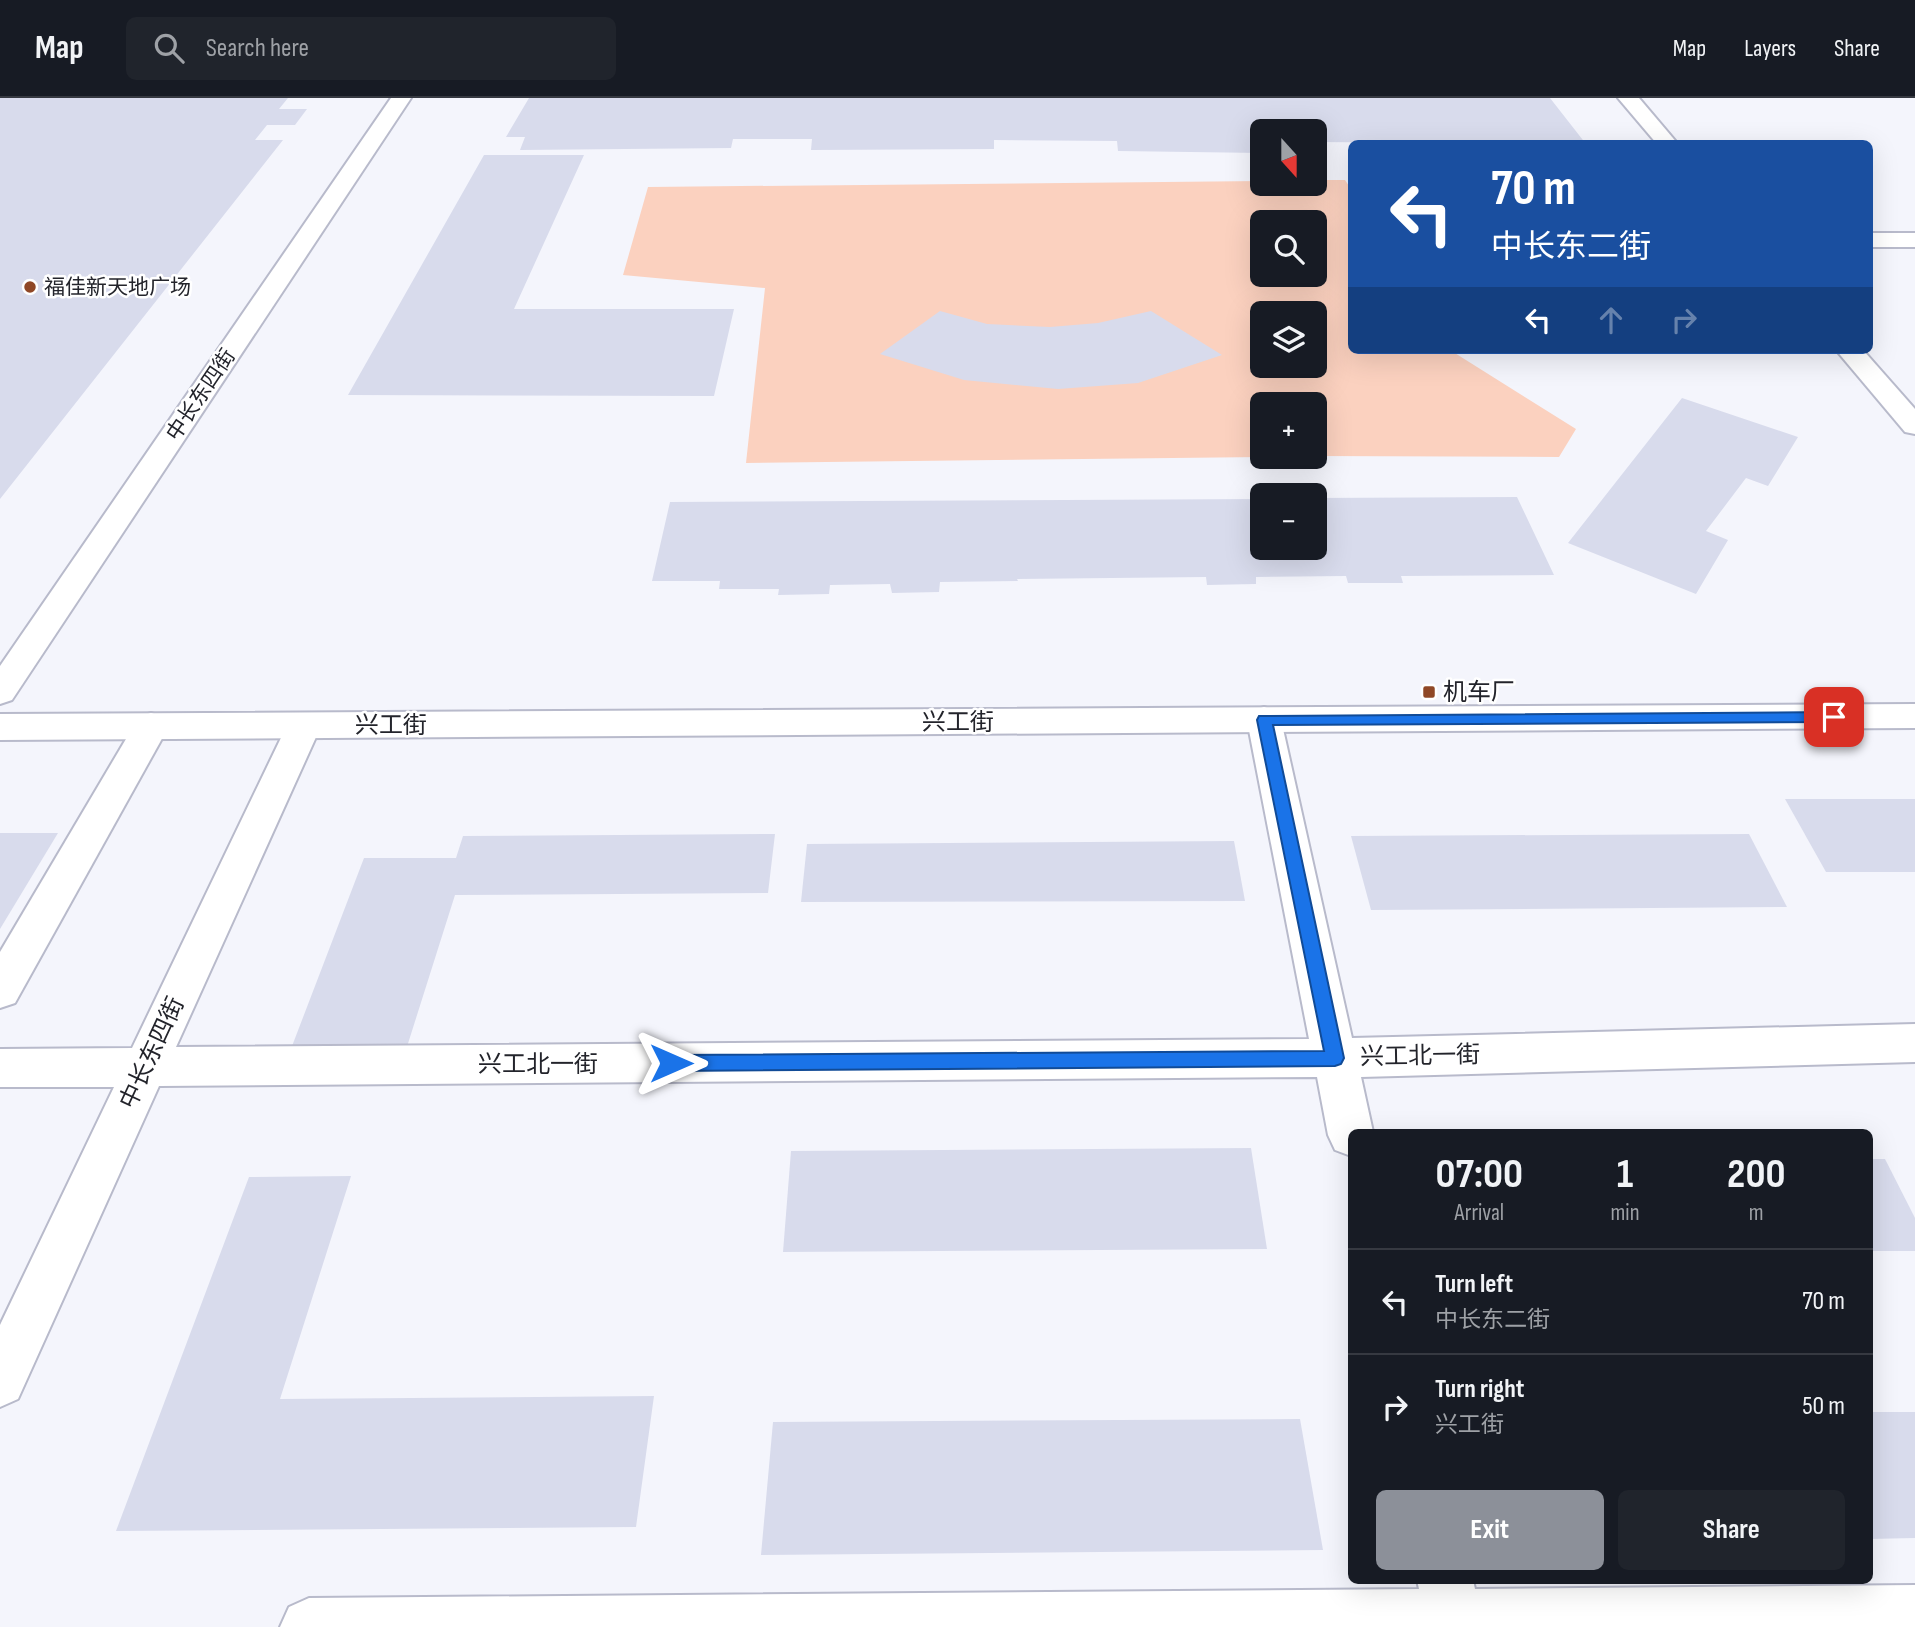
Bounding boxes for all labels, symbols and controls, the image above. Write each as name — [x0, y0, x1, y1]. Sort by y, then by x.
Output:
search box — [126, 17, 616, 80]
text: Map — [35, 28, 84, 68]
icon: search — [150, 29, 188, 67]
text: Search here — [206, 33, 309, 64]
text: Map — [1673, 34, 1706, 63]
text: Layers — [1744, 34, 1796, 63]
text: Share — [1834, 34, 1880, 63]
north arrow — [1250, 119, 1326, 196]
map controls — [1250, 119, 1327, 560]
text: 70 m — [1491, 160, 1576, 219]
icon: left — [1376, 168, 1467, 259]
button: search — [1250, 210, 1327, 287]
text: 中长东二街 — [1491, 228, 1651, 267]
place label: 福佳新天地广场 — [44, 275, 191, 300]
marker: 福佳新天地广场 — [22, 279, 38, 295]
button: layers — [1250, 301, 1327, 378]
icon: left — [1519, 301, 1557, 339]
icon: ahead — [1592, 301, 1630, 339]
icon: right — [1665, 301, 1703, 339]
street label: 中长东四街 — [161, 344, 241, 446]
button: + — [1250, 392, 1327, 469]
button: − — [1250, 483, 1327, 560]
place label: 机车厂 — [1443, 678, 1515, 707]
marker: 机车厂 — [1421, 684, 1437, 700]
pin — [1804, 687, 1864, 747]
icon: arrive — [1815, 698, 1853, 736]
street label: 兴工街 — [922, 708, 994, 737]
street label: 兴工街 — [355, 711, 427, 740]
street label: 中长东四街 — [114, 992, 190, 1114]
position arrow — [634, 1026, 708, 1100]
street label: 兴工北一街 — [1360, 1040, 1480, 1072]
street label: 兴工北一街 — [478, 1050, 598, 1079]
text: 07:00 — [1436, 1149, 1523, 1200]
text: 1 — [1617, 1149, 1633, 1200]
text: 200 — [1727, 1149, 1785, 1200]
text: Arrival — [1455, 1199, 1504, 1227]
text: min — [1611, 1199, 1639, 1227]
text: m — [1749, 1199, 1764, 1227]
text: Turn left — [1435, 1269, 1513, 1300]
icon: left — [1376, 1283, 1414, 1321]
text: 70 m — [1802, 1286, 1845, 1317]
text: 中长东二街 — [1435, 1306, 1550, 1334]
text: Turn right — [1435, 1374, 1524, 1405]
icon: right — [1376, 1388, 1414, 1426]
text: 50 m — [1802, 1391, 1845, 1422]
text: 兴工街 — [1435, 1411, 1504, 1439]
button: Exit — [1376, 1490, 1604, 1570]
button: Share — [1618, 1490, 1845, 1570]

